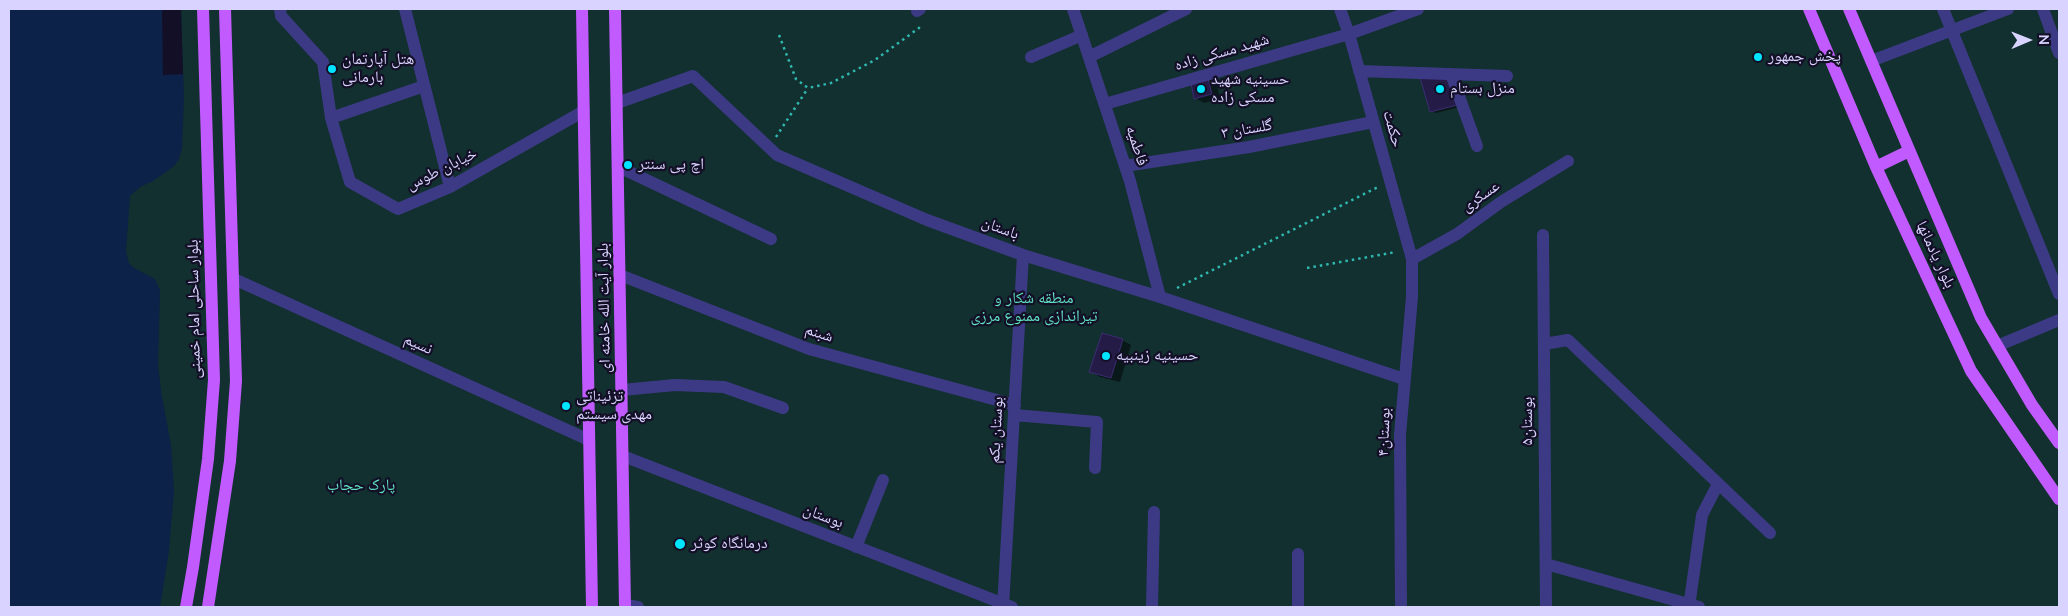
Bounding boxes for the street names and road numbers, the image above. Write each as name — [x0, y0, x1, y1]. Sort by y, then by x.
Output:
street label: شهید مسکی زاده — [1172, 30, 1272, 76]
street label: حکمت — [1378, 108, 1406, 150]
street label: گلستان ۳ — [1220, 116, 1274, 144]
street label: فاطمیه — [1121, 124, 1151, 168]
street label: خیابان طوس — [404, 145, 480, 195]
street label: عسکری — [1458, 177, 1504, 217]
street label: باستان — [979, 213, 1021, 245]
street label: بلوار یادمانها — [1911, 218, 1959, 292]
street label: بلوار ساحلی امام خمینی — [184, 239, 206, 379]
street label: بلوار آیت الله خامنه ای — [594, 243, 616, 373]
street label: شبنم — [803, 320, 835, 348]
street label: نسیم — [401, 330, 435, 360]
street label: بوستان یکم — [986, 396, 1008, 464]
street label: بوستان۵ — [1518, 397, 1538, 445]
street label: بوستان۴ — [1375, 407, 1395, 457]
street label: بوستان — [800, 501, 846, 533]

